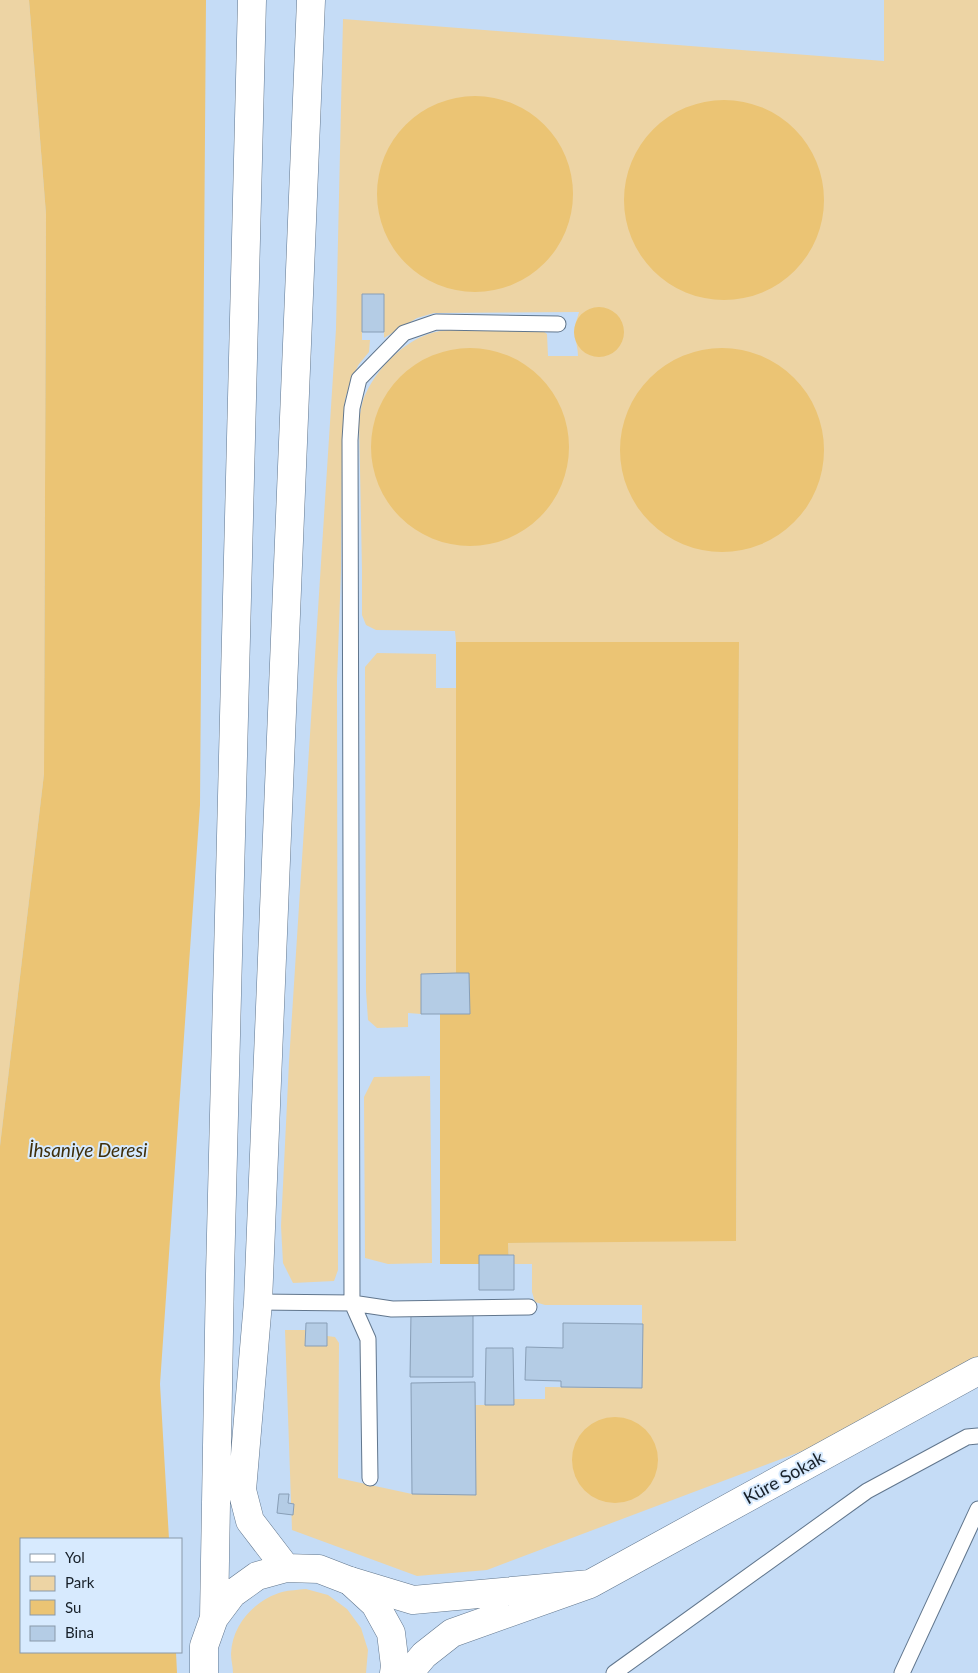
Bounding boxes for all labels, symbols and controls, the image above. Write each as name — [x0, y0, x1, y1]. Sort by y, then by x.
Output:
water label: İhsaniye Deresi — [29, 1138, 148, 1161]
street label: Küre Sokak — [739, 1446, 828, 1508]
legend — [20, 1538, 182, 1653]
text: Yol — [65, 1548, 85, 1566]
text: Park — [65, 1573, 95, 1591]
text: Su — [65, 1598, 81, 1616]
text: Bina — [65, 1623, 94, 1641]

